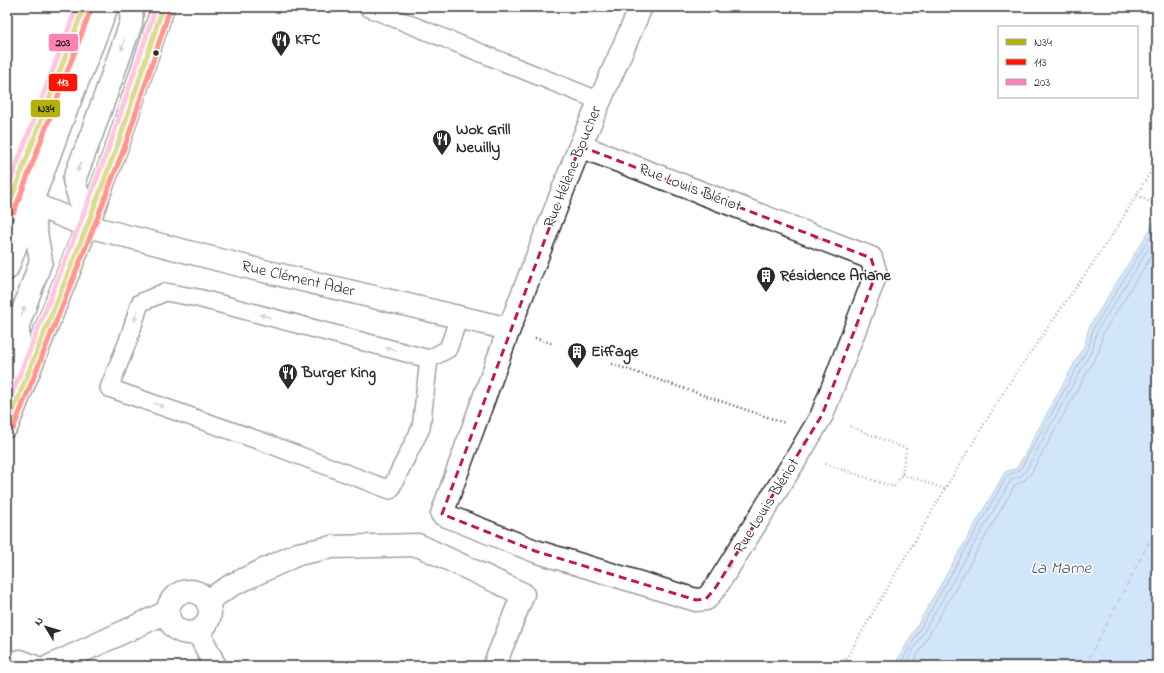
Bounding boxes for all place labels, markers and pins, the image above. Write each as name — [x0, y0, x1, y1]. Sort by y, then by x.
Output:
place label: KFC — [295, 28, 321, 52]
restaurant icon: KFC — [270, 29, 292, 57]
unlabelled marker — [151, 48, 161, 58]
place label: Wok Grill Neuilly — [456, 118, 511, 161]
restaurant icon: Wok Grill Neuilly — [431, 128, 453, 156]
place label: Résidence Ariane — [779, 264, 892, 288]
building icon: Résidence Ariane — [755, 265, 777, 293]
place label: Eiffage — [591, 340, 639, 365]
building icon: Eiffage — [566, 341, 588, 369]
place label: Burger King — [301, 361, 376, 386]
restaurant icon: Burger King — [277, 362, 299, 390]

